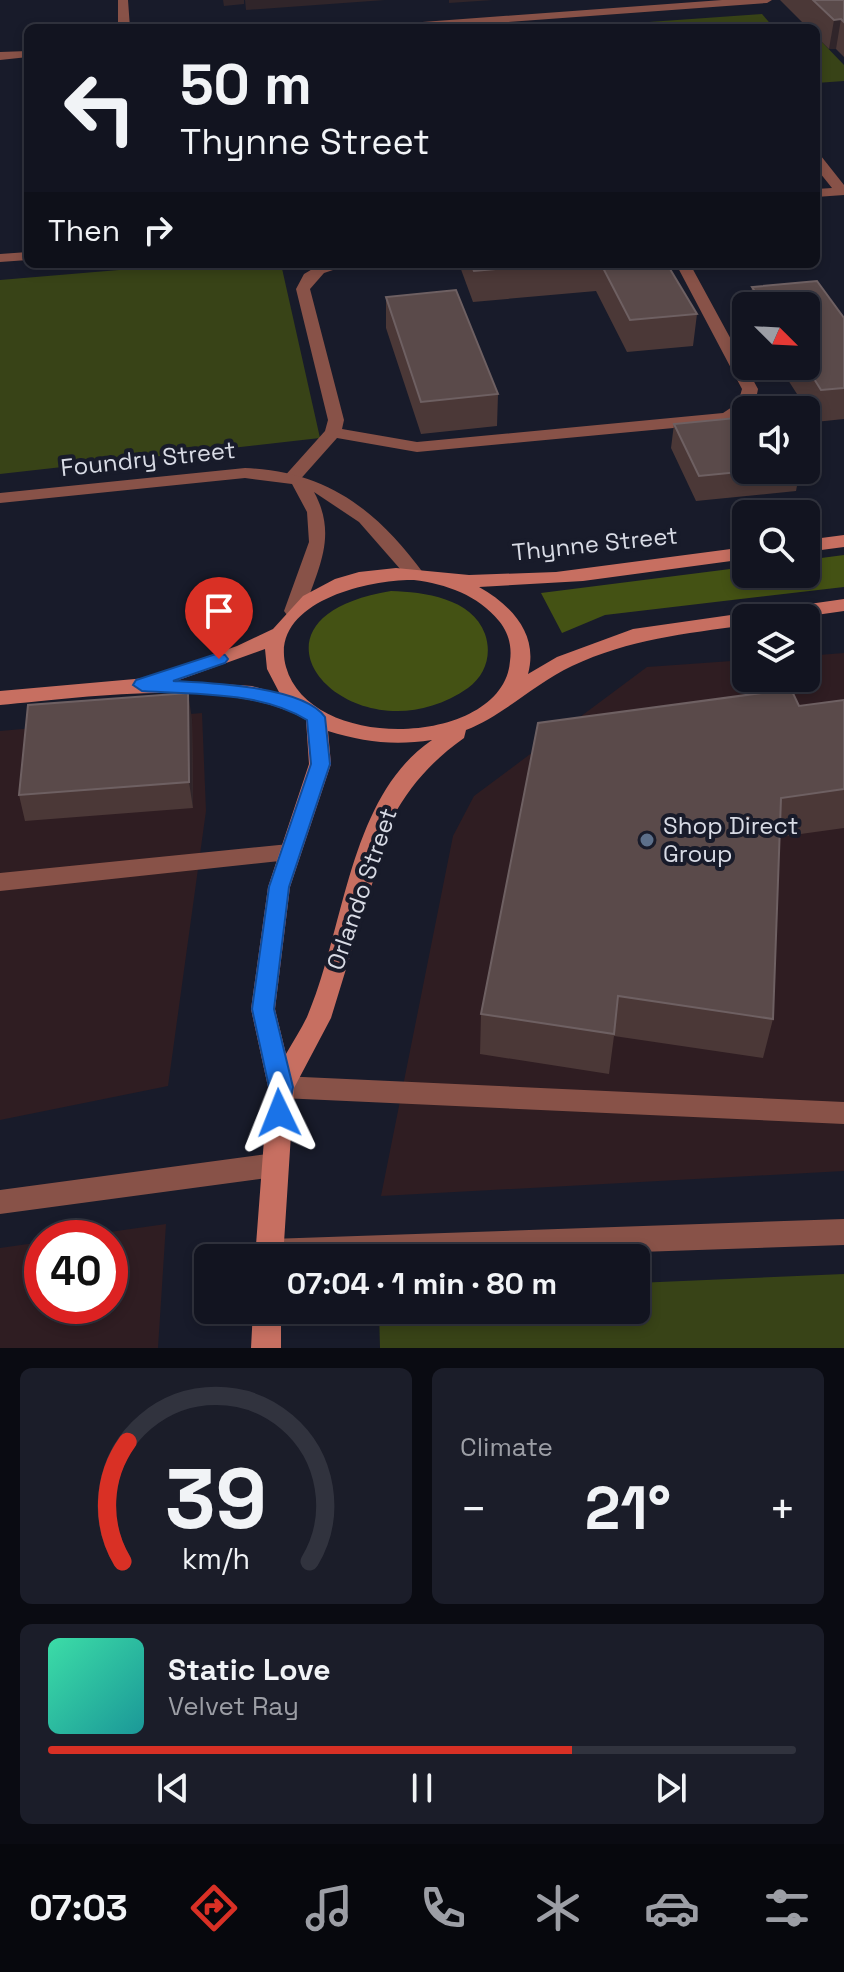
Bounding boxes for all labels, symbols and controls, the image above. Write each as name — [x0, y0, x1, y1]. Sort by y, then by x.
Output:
text: 50 m — [180, 49, 312, 120]
icon: left — [48, 56, 152, 160]
text: Thynne Street — [180, 119, 430, 165]
icon: right — [136, 208, 180, 252]
text: Then — [48, 211, 120, 250]
north arrow — [732, 292, 820, 380]
map controls — [732, 292, 820, 692]
button: sound — [732, 396, 820, 484]
street label: Foundry Street — [59, 434, 237, 483]
button: search — [732, 500, 820, 588]
street label: Thynne Street — [511, 519, 679, 568]
pin — [185, 577, 253, 659]
icon: arrive — [197, 589, 241, 633]
button: layers — [732, 604, 820, 692]
street label: Orlando Street — [319, 804, 404, 974]
place label: Shop Direct Group — [663, 810, 798, 869]
marker: Shop Direct Group — [638, 831, 656, 849]
position arrow — [237, 1071, 321, 1155]
speed limit sign: 40 — [24, 1220, 128, 1324]
text: 07:04 · 1 min · 80 m — [287, 1264, 557, 1303]
text: Climate — [460, 1430, 553, 1464]
text: 39 — [165, 1446, 267, 1552]
text: 21° — [585, 1470, 671, 1547]
text: − — [460, 1481, 487, 1537]
text: + — [769, 1481, 796, 1537]
text: km/h — [182, 1541, 250, 1577]
text: Static Love — [168, 1650, 331, 1689]
text: Velvet Ray — [168, 1689, 299, 1723]
icon: previous — [151, 1766, 195, 1810]
icon: pause — [400, 1766, 444, 1810]
icon: next — [649, 1766, 693, 1810]
icon: directions — [186, 1880, 242, 1936]
icon: music — [301, 1880, 357, 1936]
icon: phone — [415, 1880, 471, 1936]
icon: climate — [530, 1880, 586, 1936]
icon: car — [644, 1880, 700, 1936]
icon: filters — [759, 1880, 815, 1936]
text: 07:03 — [29, 1885, 128, 1931]

